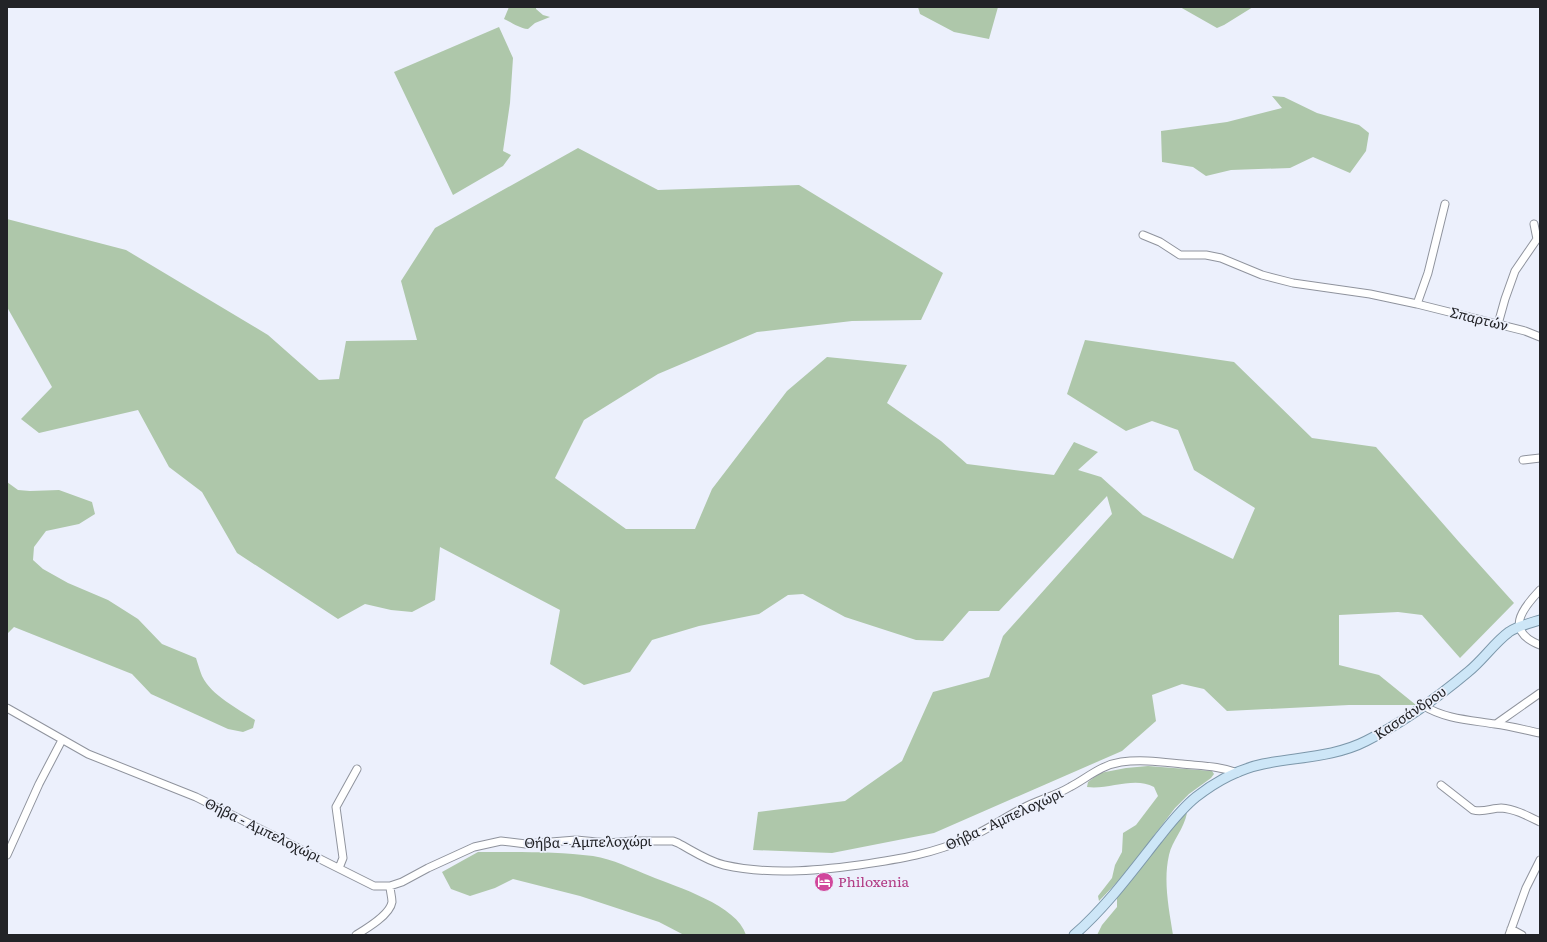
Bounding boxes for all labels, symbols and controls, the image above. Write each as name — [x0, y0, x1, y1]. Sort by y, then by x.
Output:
street label: Σπαρτών — [1448, 301, 1510, 335]
street label: Κασσάνδρου — [1369, 681, 1449, 744]
street label: Θήβα - Αμπελοχώρι — [941, 782, 1066, 854]
street label: Θήβα - Αμπελοχώρι — [202, 792, 326, 866]
street label: Θήβα - Αμπελοχώρι — [524, 830, 653, 852]
hotel icon: Philoxenia — [813, 871, 835, 893]
place label: Philoxenia — [838, 871, 910, 891]

